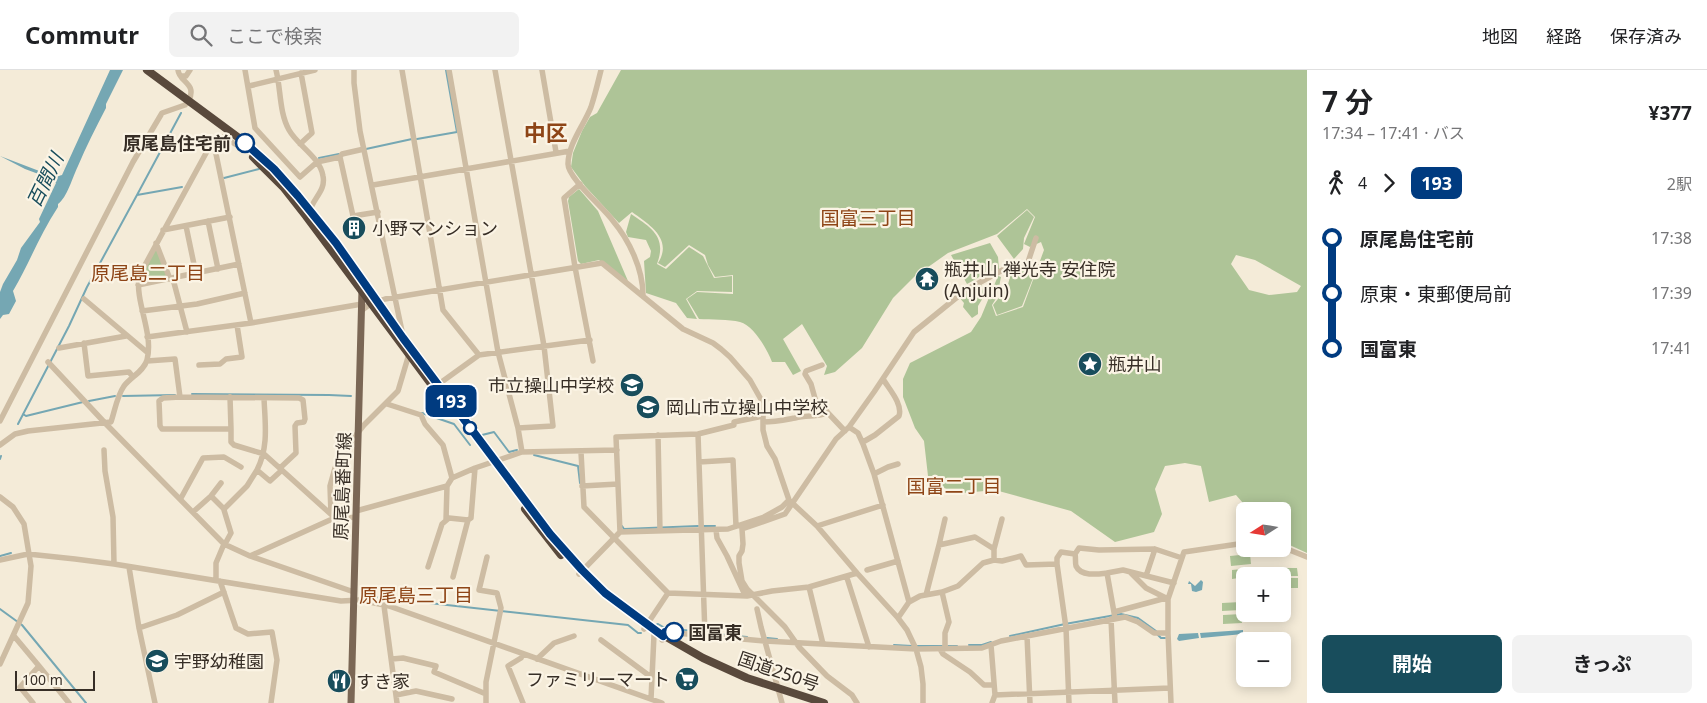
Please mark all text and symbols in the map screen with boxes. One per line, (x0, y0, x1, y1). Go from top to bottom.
search box (169, 12, 519, 57)
text: Commutr (25, 18, 139, 51)
icon: search (187, 21, 215, 49)
text: ここで検索 (227, 23, 322, 49)
text: 地図 (1482, 24, 1518, 48)
text: 経路 (1546, 24, 1582, 48)
text: 保存済み (1610, 24, 1682, 48)
text: 7 分 (1322, 82, 1373, 120)
text: ¥377 (1649, 100, 1692, 126)
district label: 中区 (524, 117, 568, 147)
text: 17:34 – 17:41 · バス (1322, 122, 1465, 144)
place label: 原尾島住宅前 (123, 131, 231, 155)
marker: 原尾島住宅前 (235, 133, 255, 153)
water label: 百間川 (21, 147, 70, 211)
icon: walk (1322, 169, 1350, 197)
icon: forward (1375, 169, 1403, 197)
text: 193 (1421, 171, 1452, 195)
text: 4 (1358, 172, 1367, 194)
text: 2駅 (1667, 173, 1692, 195)
district label: 国富三丁目 (820, 205, 916, 231)
building icon: 小野マンション (341, 215, 367, 241)
place label: 小野マンション (372, 216, 498, 240)
text: 原尾島住宅前 (1360, 226, 1474, 252)
text: 17:38 (1651, 227, 1692, 249)
place label: 瓶井山 禅光寺 安住院 (Anjuin) (944, 257, 1115, 302)
district label: 原尾島二丁目 (91, 260, 205, 286)
temple icon: 瓶井山 禅光寺 安住院 (Anjuin) (914, 266, 940, 292)
text: 原東・東郵便局前 (1360, 281, 1512, 307)
text: 17:39 (1651, 282, 1692, 304)
text: 国富東 (1360, 336, 1417, 362)
text: 17:41 (1651, 337, 1692, 359)
place icon: 瓶井山 (1077, 351, 1103, 377)
place label: 瓶井山 (1108, 352, 1162, 376)
school or university icon: 市立操山中学校 (619, 372, 645, 398)
place label: 市立操山中学校 (488, 373, 614, 397)
line badge: 193 (422, 385, 480, 417)
text: 193 (436, 389, 466, 413)
school or university icon: 岡山市立操山中学校 (635, 394, 661, 420)
place label: 岡山市立操山中学校 (666, 395, 828, 419)
unlabelled marker (463, 421, 477, 435)
street label: 原尾島番町線 (328, 432, 356, 540)
district label: 国富二丁目 (906, 473, 1002, 499)
north arrow (1236, 502, 1291, 558)
map controls (1236, 502, 1291, 687)
button: + (1236, 567, 1291, 622)
district label: 原尾島三丁目 (359, 582, 473, 608)
place label: 国富東 (688, 620, 742, 644)
marker: 国富東 (664, 622, 684, 642)
button: − (1236, 632, 1291, 687)
button: 開始 (1322, 635, 1502, 693)
button: きっぷ (1512, 635, 1692, 693)
street label: 国道250号 (735, 646, 823, 696)
school or university icon: 宇野幼稚園 (144, 648, 170, 674)
place label: 宇野幼稚園 (174, 649, 264, 673)
supermarket icon: ファミリーマート (674, 666, 700, 692)
place label: ファミリーマート (526, 667, 670, 691)
scale bar (15, 668, 95, 691)
restaurant icon: すき家 (326, 668, 352, 694)
place label: すき家 (356, 669, 410, 693)
text: 100 m (22, 670, 63, 689)

